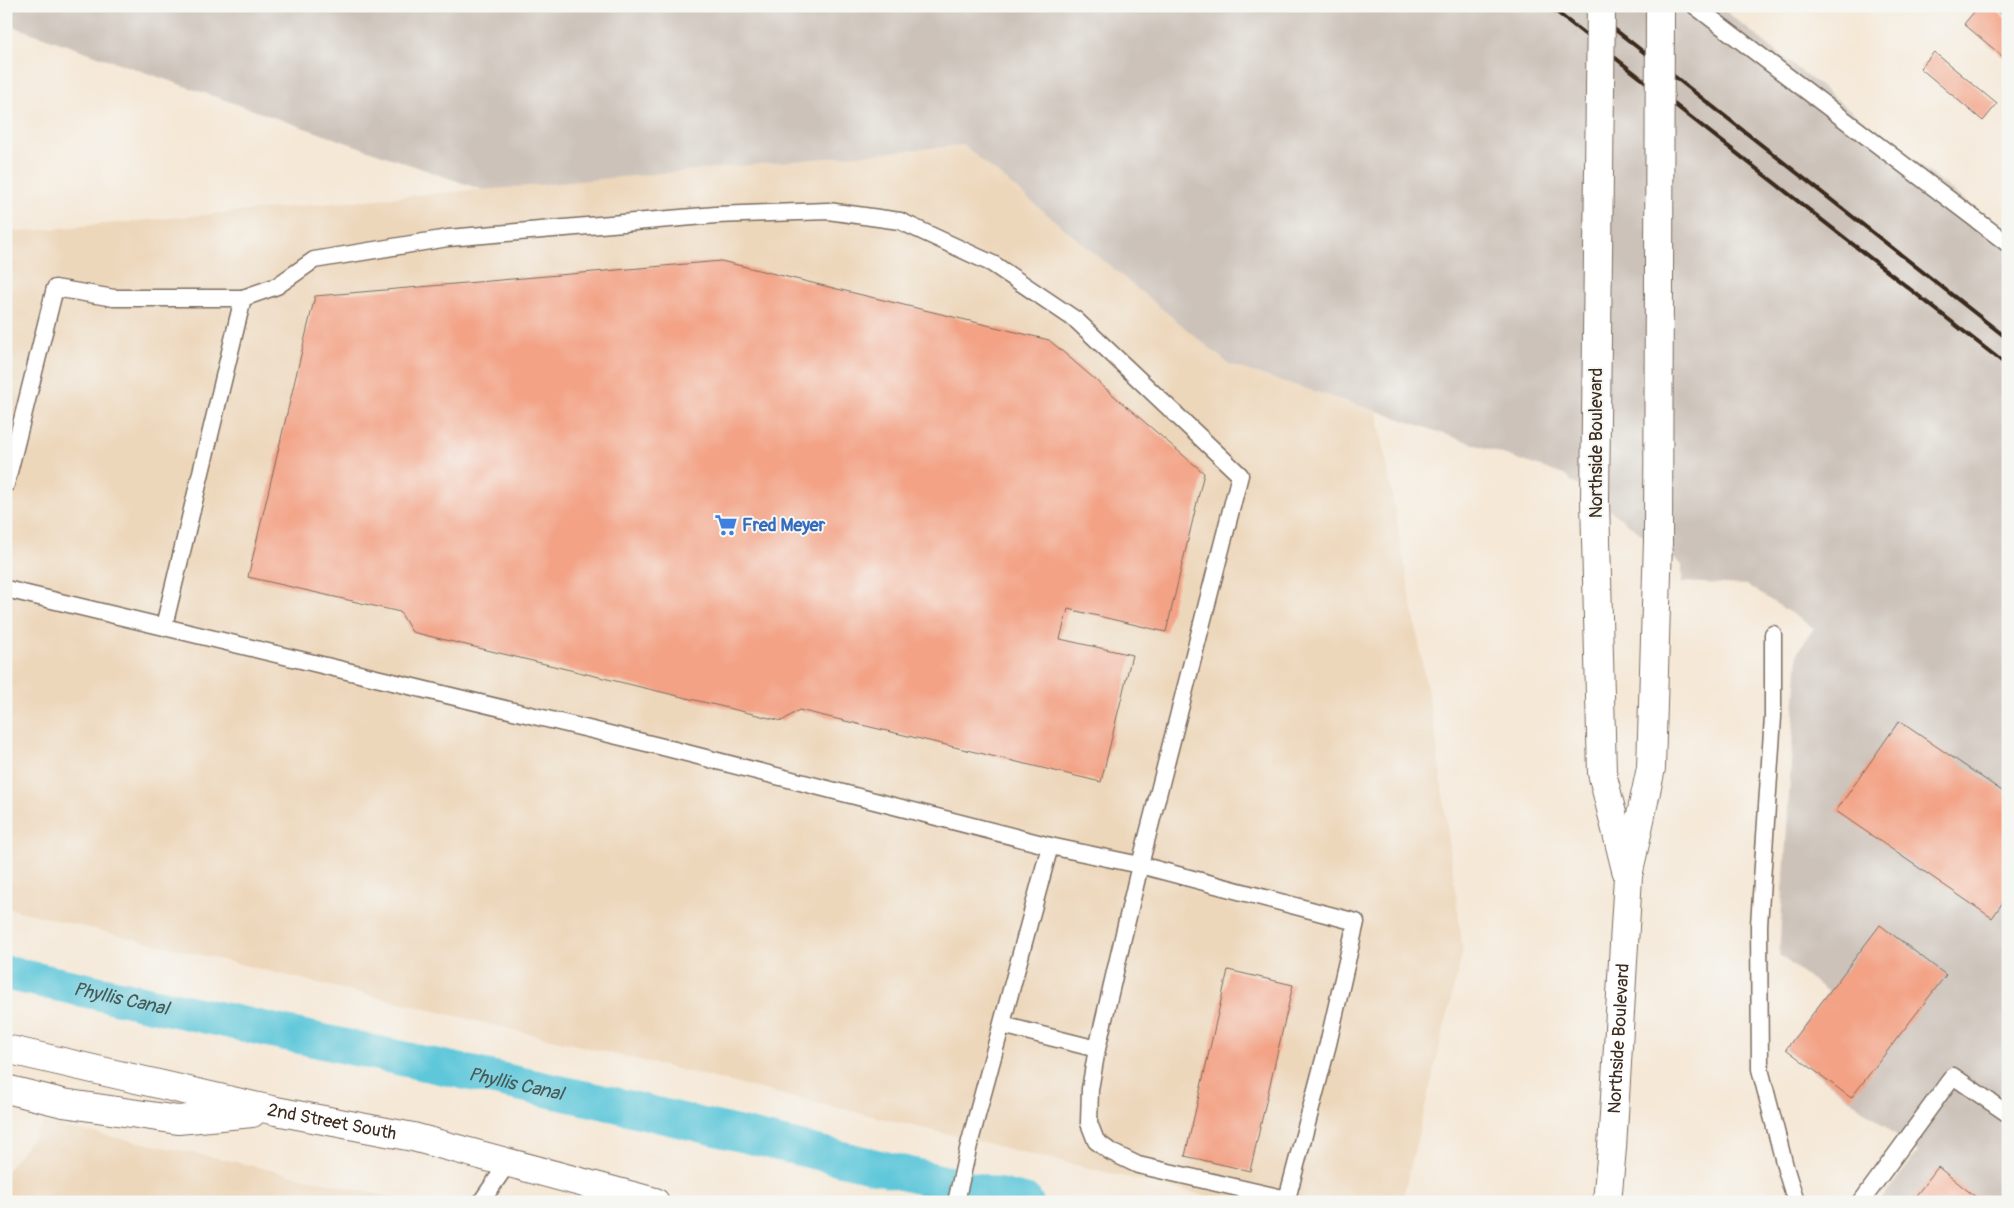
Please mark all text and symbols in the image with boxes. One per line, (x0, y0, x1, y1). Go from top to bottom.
street label: Northside Boulevard (1585, 368, 1608, 518)
supermarket icon: Fred Meyer (713, 512, 739, 538)
place label: Fred Meyer (742, 514, 826, 537)
street label: Northside Boulevard (1603, 963, 1635, 1114)
water label: Phyllis Canal (71, 977, 173, 1021)
water label: Phyllis Canal (466, 1062, 568, 1107)
street label: 2nd Street South (265, 1098, 398, 1146)

